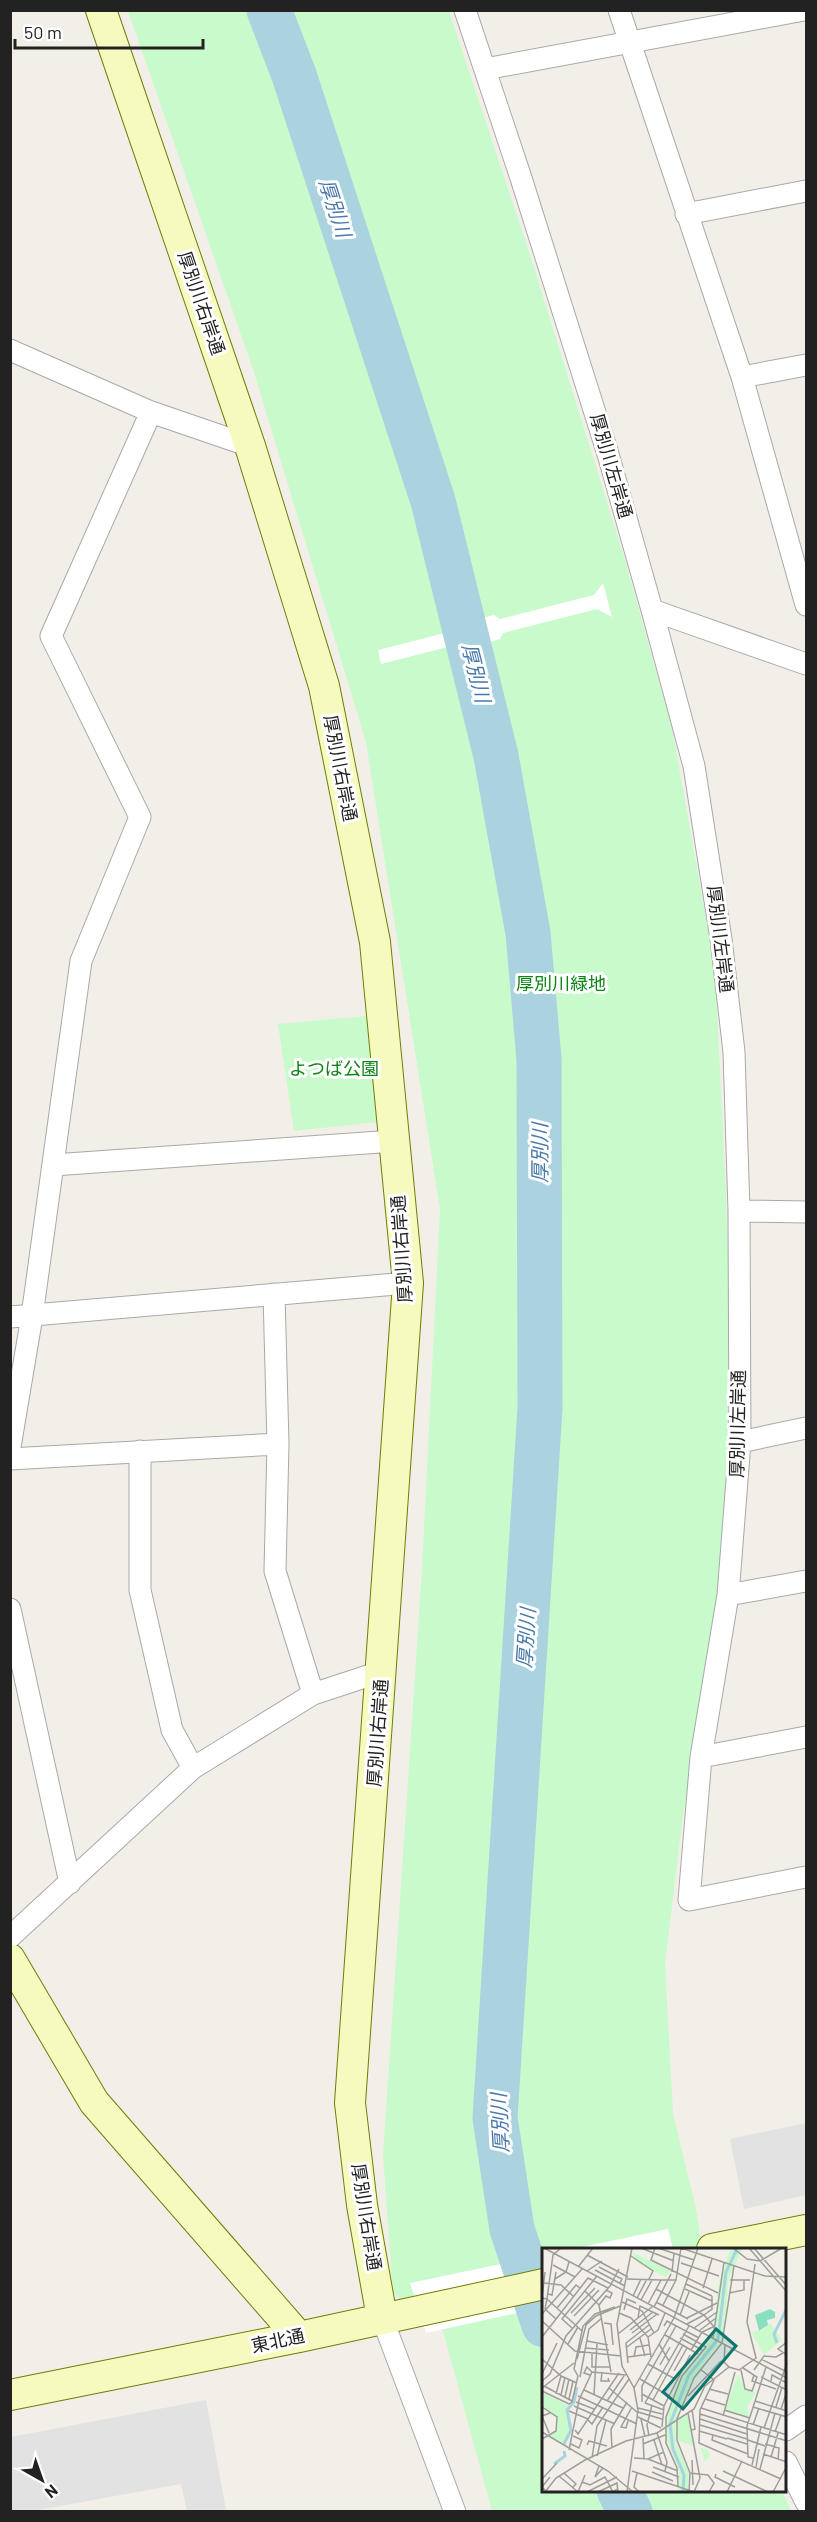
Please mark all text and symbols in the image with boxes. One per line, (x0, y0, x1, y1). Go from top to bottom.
scale bar (15, 12, 202, 50)
text: 50 m (24, 21, 62, 43)
water label: 厚別川 (315, 175, 357, 242)
street label: 厚別川右岸通 (174, 248, 230, 357)
street label: 厚別川左岸通 (587, 411, 637, 521)
water label: 厚別川 (458, 641, 496, 707)
street label: 厚別川右岸通 (320, 713, 362, 823)
street label: 厚別川左岸通 (703, 884, 738, 994)
park label: 厚別川緑地 (516, 972, 606, 994)
park label: よつば公園 (289, 1057, 379, 1079)
water label: 厚別川 (527, 1121, 551, 1183)
street label: 厚別川右岸通 (386, 1194, 416, 1304)
street label: 厚別川左岸通 (725, 1370, 749, 1478)
water label: 厚別川 (511, 1605, 539, 1669)
street label: 厚別川右岸通 (362, 1678, 392, 1788)
water label: 厚別川 (485, 2090, 513, 2154)
street label: 厚別川右岸通 (348, 2162, 386, 2272)
inset map (542, 2248, 787, 2492)
street label: 東北通 (249, 2324, 306, 2356)
north arrow (12, 2450, 72, 2510)
text: N (42, 2481, 62, 2503)

